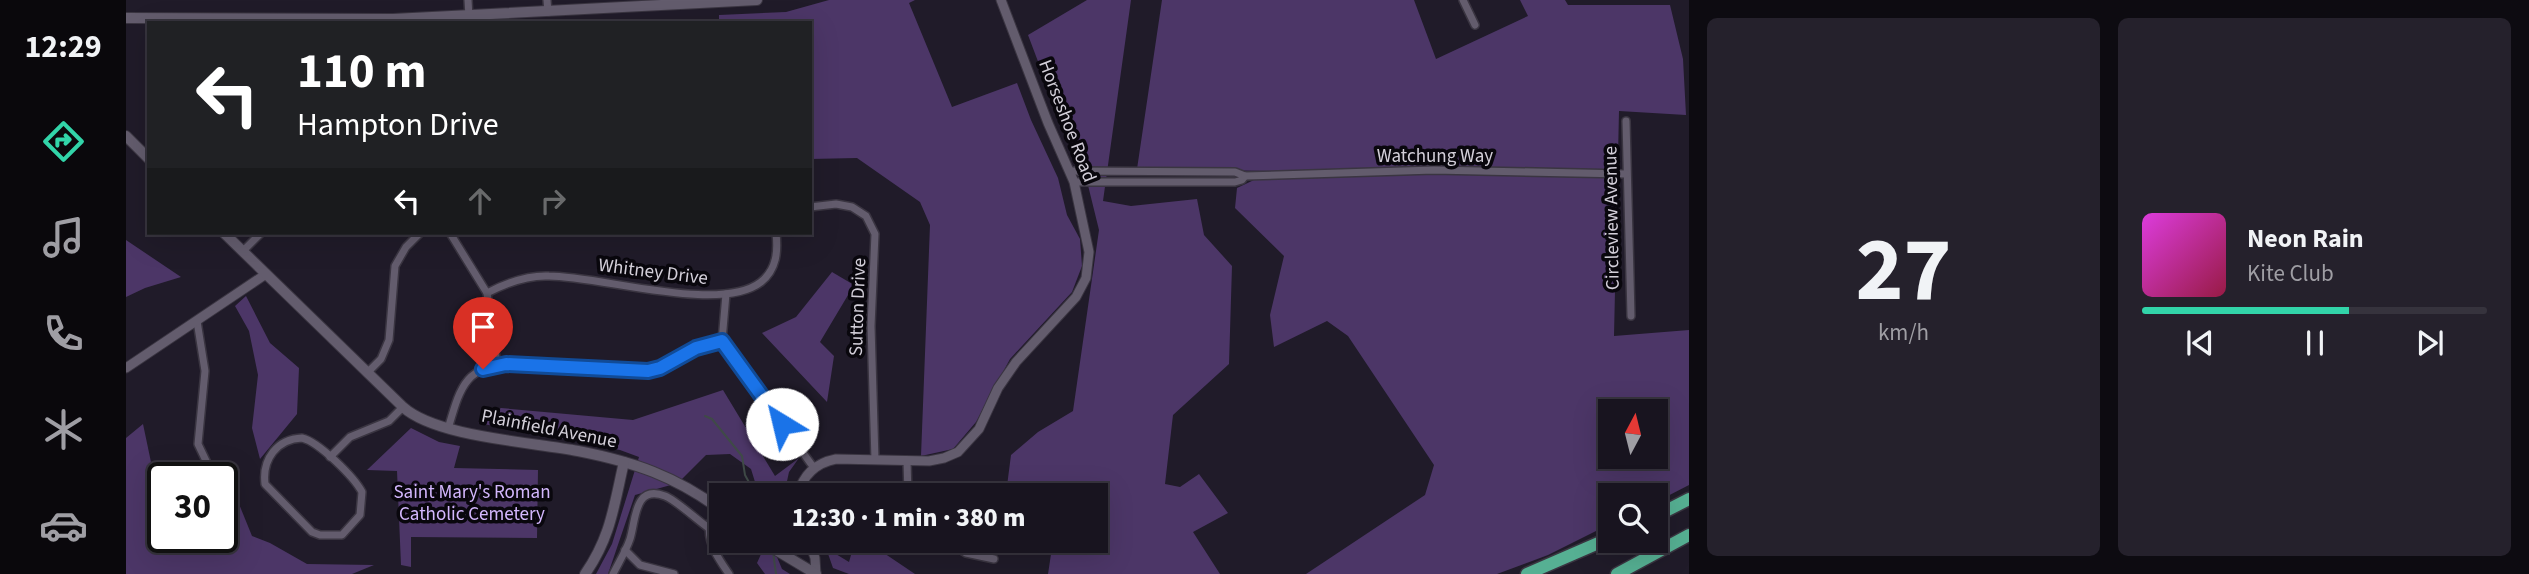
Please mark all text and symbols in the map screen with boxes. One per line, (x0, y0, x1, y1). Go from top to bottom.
text: 12:29 (24, 24, 102, 70)
text: 110 m (297, 37, 426, 107)
icon: left (182, 49, 273, 140)
street label: Horseshoe Road (1031, 56, 1103, 186)
text: Hampton Drive (297, 102, 499, 148)
icon: directions (39, 117, 88, 166)
street label: Watchung Way (1377, 143, 1493, 170)
street label: Circleview Avenue (1597, 146, 1627, 290)
icon: left (388, 182, 426, 220)
icon: ahead (461, 182, 499, 220)
icon: right (534, 182, 572, 220)
text: 27 (1855, 206, 1952, 335)
icon: music (39, 213, 88, 262)
text: Neon Rain (2247, 220, 2364, 257)
street label: Whitney Drive (597, 252, 709, 292)
street label: Sutton Drive (843, 257, 873, 357)
text: Kite Club (2247, 257, 2334, 290)
pin (453, 297, 513, 369)
icon: arrive (464, 308, 502, 346)
icon: phone (39, 309, 88, 358)
text: km/h (1878, 316, 1929, 349)
icon: previous (2181, 324, 2219, 362)
icon: pause (2296, 324, 2334, 362)
icon: next (2411, 324, 2449, 362)
position arrow (745, 387, 819, 461)
north arrow (1598, 399, 1668, 469)
map controls (1598, 399, 1668, 553)
street label: Plainfield Avenue (479, 403, 619, 455)
icon: climate (39, 405, 88, 454)
speed limit sign: 30 (147, 462, 238, 553)
park label: Saint Mary's Roman Catholic Cemetery (393, 479, 551, 528)
button: search (1598, 483, 1668, 553)
text: 12:30 · 1 min · 380 m (792, 499, 1025, 536)
icon: car (39, 501, 88, 550)

